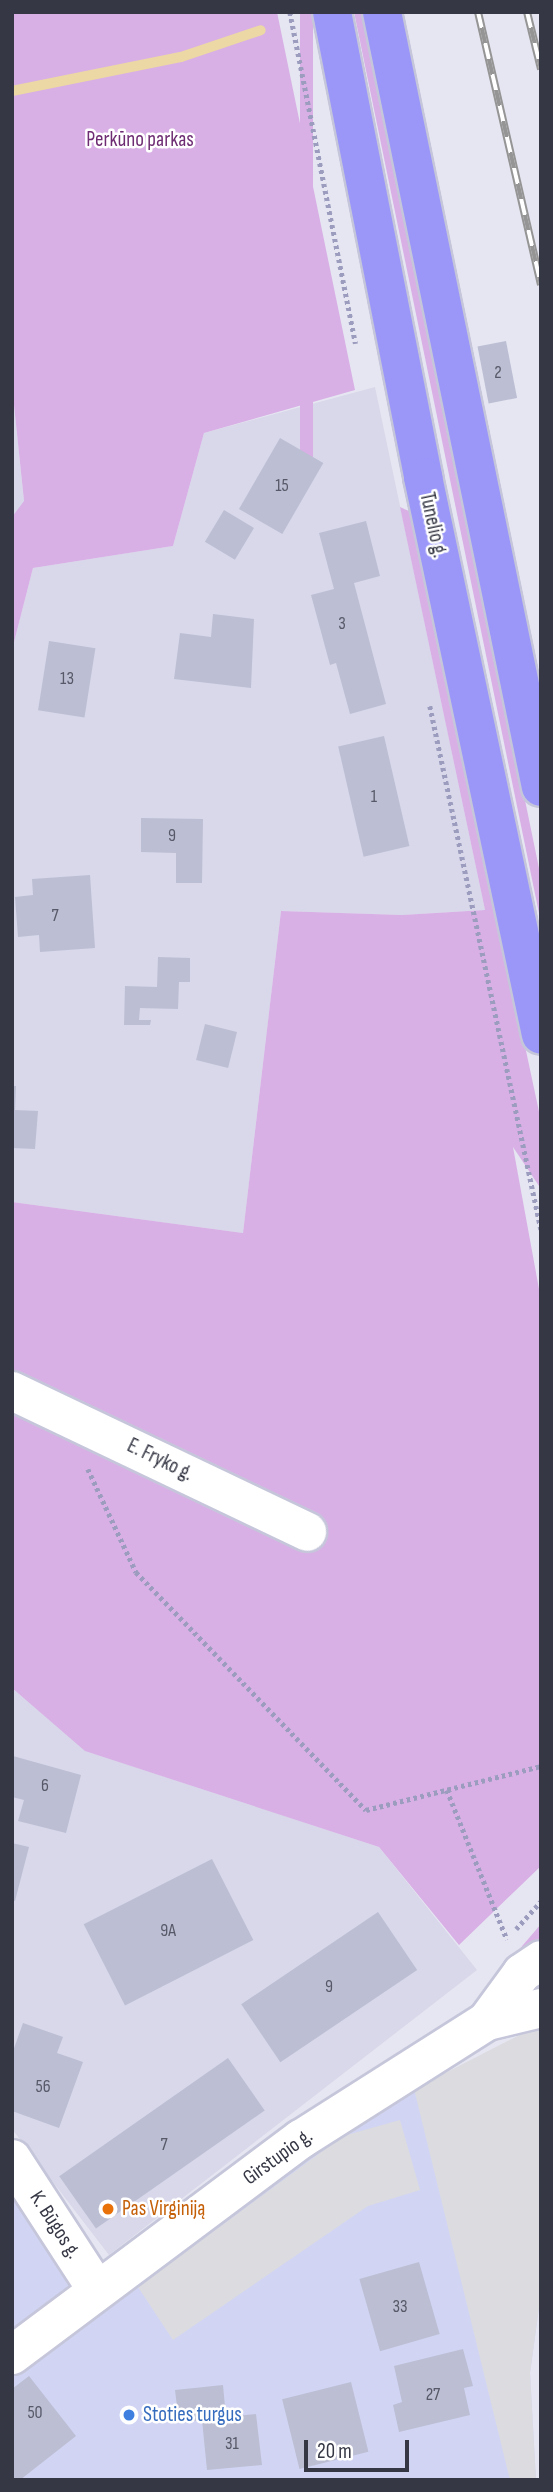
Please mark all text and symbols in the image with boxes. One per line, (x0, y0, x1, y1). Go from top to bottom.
park label: Perkūno parkas (86, 127, 194, 153)
house number: 2 (494, 362, 502, 384)
house number: 15 (275, 475, 289, 497)
street label: Tunelio g. (414, 490, 452, 560)
house number: 3 (338, 613, 346, 635)
house number: 13 (60, 668, 74, 690)
house number: 1 (371, 786, 377, 808)
house number: 9 (168, 825, 176, 847)
house number: 7 (51, 905, 59, 927)
street label: E. Fryko g. (123, 1433, 197, 1487)
house number: 6 (41, 1775, 49, 1797)
house number: 9A (160, 1920, 176, 1942)
house number: 9 (325, 1976, 333, 1998)
house number: 56 (35, 2076, 51, 2098)
street label: Girstupio g. (238, 2123, 318, 2191)
house number: 7 (160, 2134, 168, 2156)
street label: K. Būgos g. (24, 2186, 86, 2264)
place label: Pas Virginiją (122, 2196, 205, 2222)
marker: Pas Virginiją (100, 2201, 116, 2217)
house number: 33 (392, 2296, 408, 2318)
house number: 27 (426, 2384, 440, 2406)
house number: 50 (27, 2402, 43, 2424)
place label: Stoties turgus (143, 2402, 242, 2428)
marker: Stoties turgus (121, 2407, 137, 2423)
scale bar (308, 2426, 413, 2470)
house number: 31 (225, 2433, 239, 2455)
text: 20 m (317, 2439, 352, 2464)

